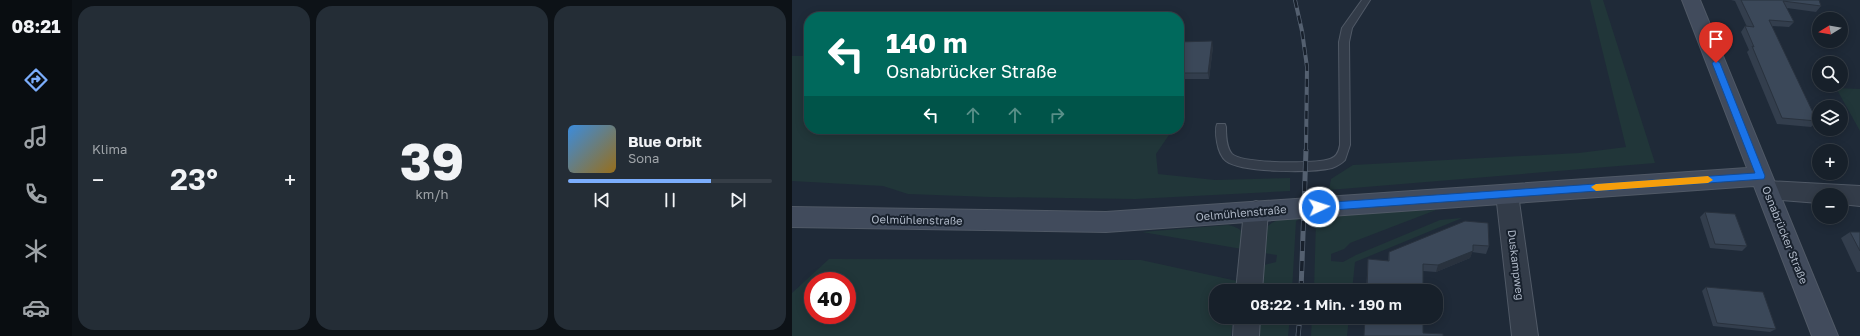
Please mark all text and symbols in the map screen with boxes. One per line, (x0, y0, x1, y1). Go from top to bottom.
north arrow (1812, 12, 1848, 48)
map controls (1812, 12, 1848, 224)
text: 08:21 (11, 15, 61, 37)
pin (1699, 22, 1733, 63)
text: 140 m (886, 26, 968, 59)
icon: left (820, 28, 872, 80)
icon: arrive (1705, 28, 1727, 50)
button: search (1812, 56, 1848, 92)
text: Osnabrücker Straße (886, 60, 1057, 82)
icon: directions (22, 66, 50, 94)
button: layers (1812, 100, 1848, 136)
icon: left (920, 104, 942, 126)
icon: ahead (962, 104, 984, 126)
icon: ahead (1004, 104, 1026, 126)
icon: right (1046, 104, 1068, 126)
icon: music (22, 123, 50, 151)
text: 39 (400, 129, 464, 191)
text: Blue Orbit (628, 132, 702, 150)
text: Klima (92, 141, 127, 157)
button: + (1812, 144, 1848, 180)
text: Sona (628, 150, 659, 166)
text: 23° (170, 161, 218, 197)
text: − (92, 166, 104, 193)
text: + (284, 166, 296, 193)
icon: phone (22, 180, 50, 208)
street label: Osnabrücker Straße (1760, 184, 1811, 286)
text: km/h (415, 186, 449, 202)
position arrow (1298, 186, 1340, 228)
button: − (1812, 188, 1848, 224)
icon: previous (591, 189, 613, 211)
icon: pause (659, 189, 681, 211)
icon: next (727, 189, 749, 211)
street label: Oelmühlenstraße (1195, 202, 1287, 223)
street label: Oelmühlenstraße (871, 212, 963, 227)
street label: Duskampweg (1506, 229, 1527, 301)
icon: climate (22, 237, 50, 265)
speed limit sign: 40 (804, 272, 856, 324)
icon: car (22, 294, 50, 322)
text: 08:22 · 1 Min. · 190 m (1250, 295, 1402, 313)

